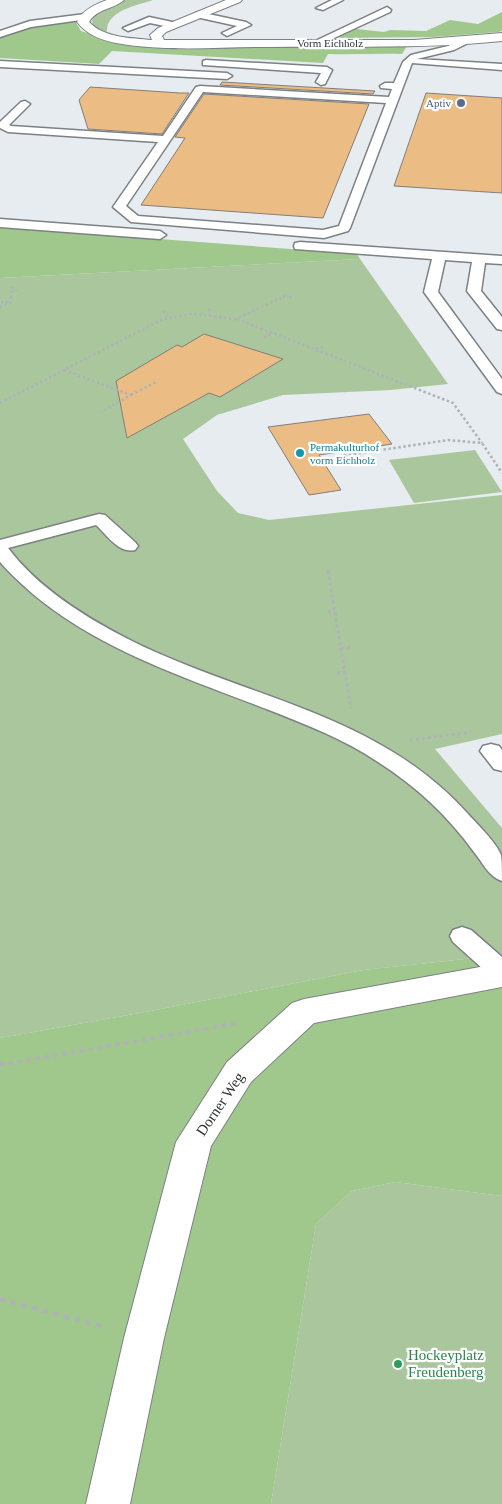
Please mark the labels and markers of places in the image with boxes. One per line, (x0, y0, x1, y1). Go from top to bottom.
place label: Aptiv (426, 97, 451, 109)
marker: Aptiv (455, 97, 467, 109)
place label: Permakulturhof vorm Eichholz (310, 441, 379, 466)
marker: Permakulturhof vorm Eichholz (294, 447, 306, 459)
place label: Hockeyplatz Freudenberg (408, 1347, 484, 1380)
marker: Hockeyplatz Freudenberg (392, 1358, 404, 1370)

